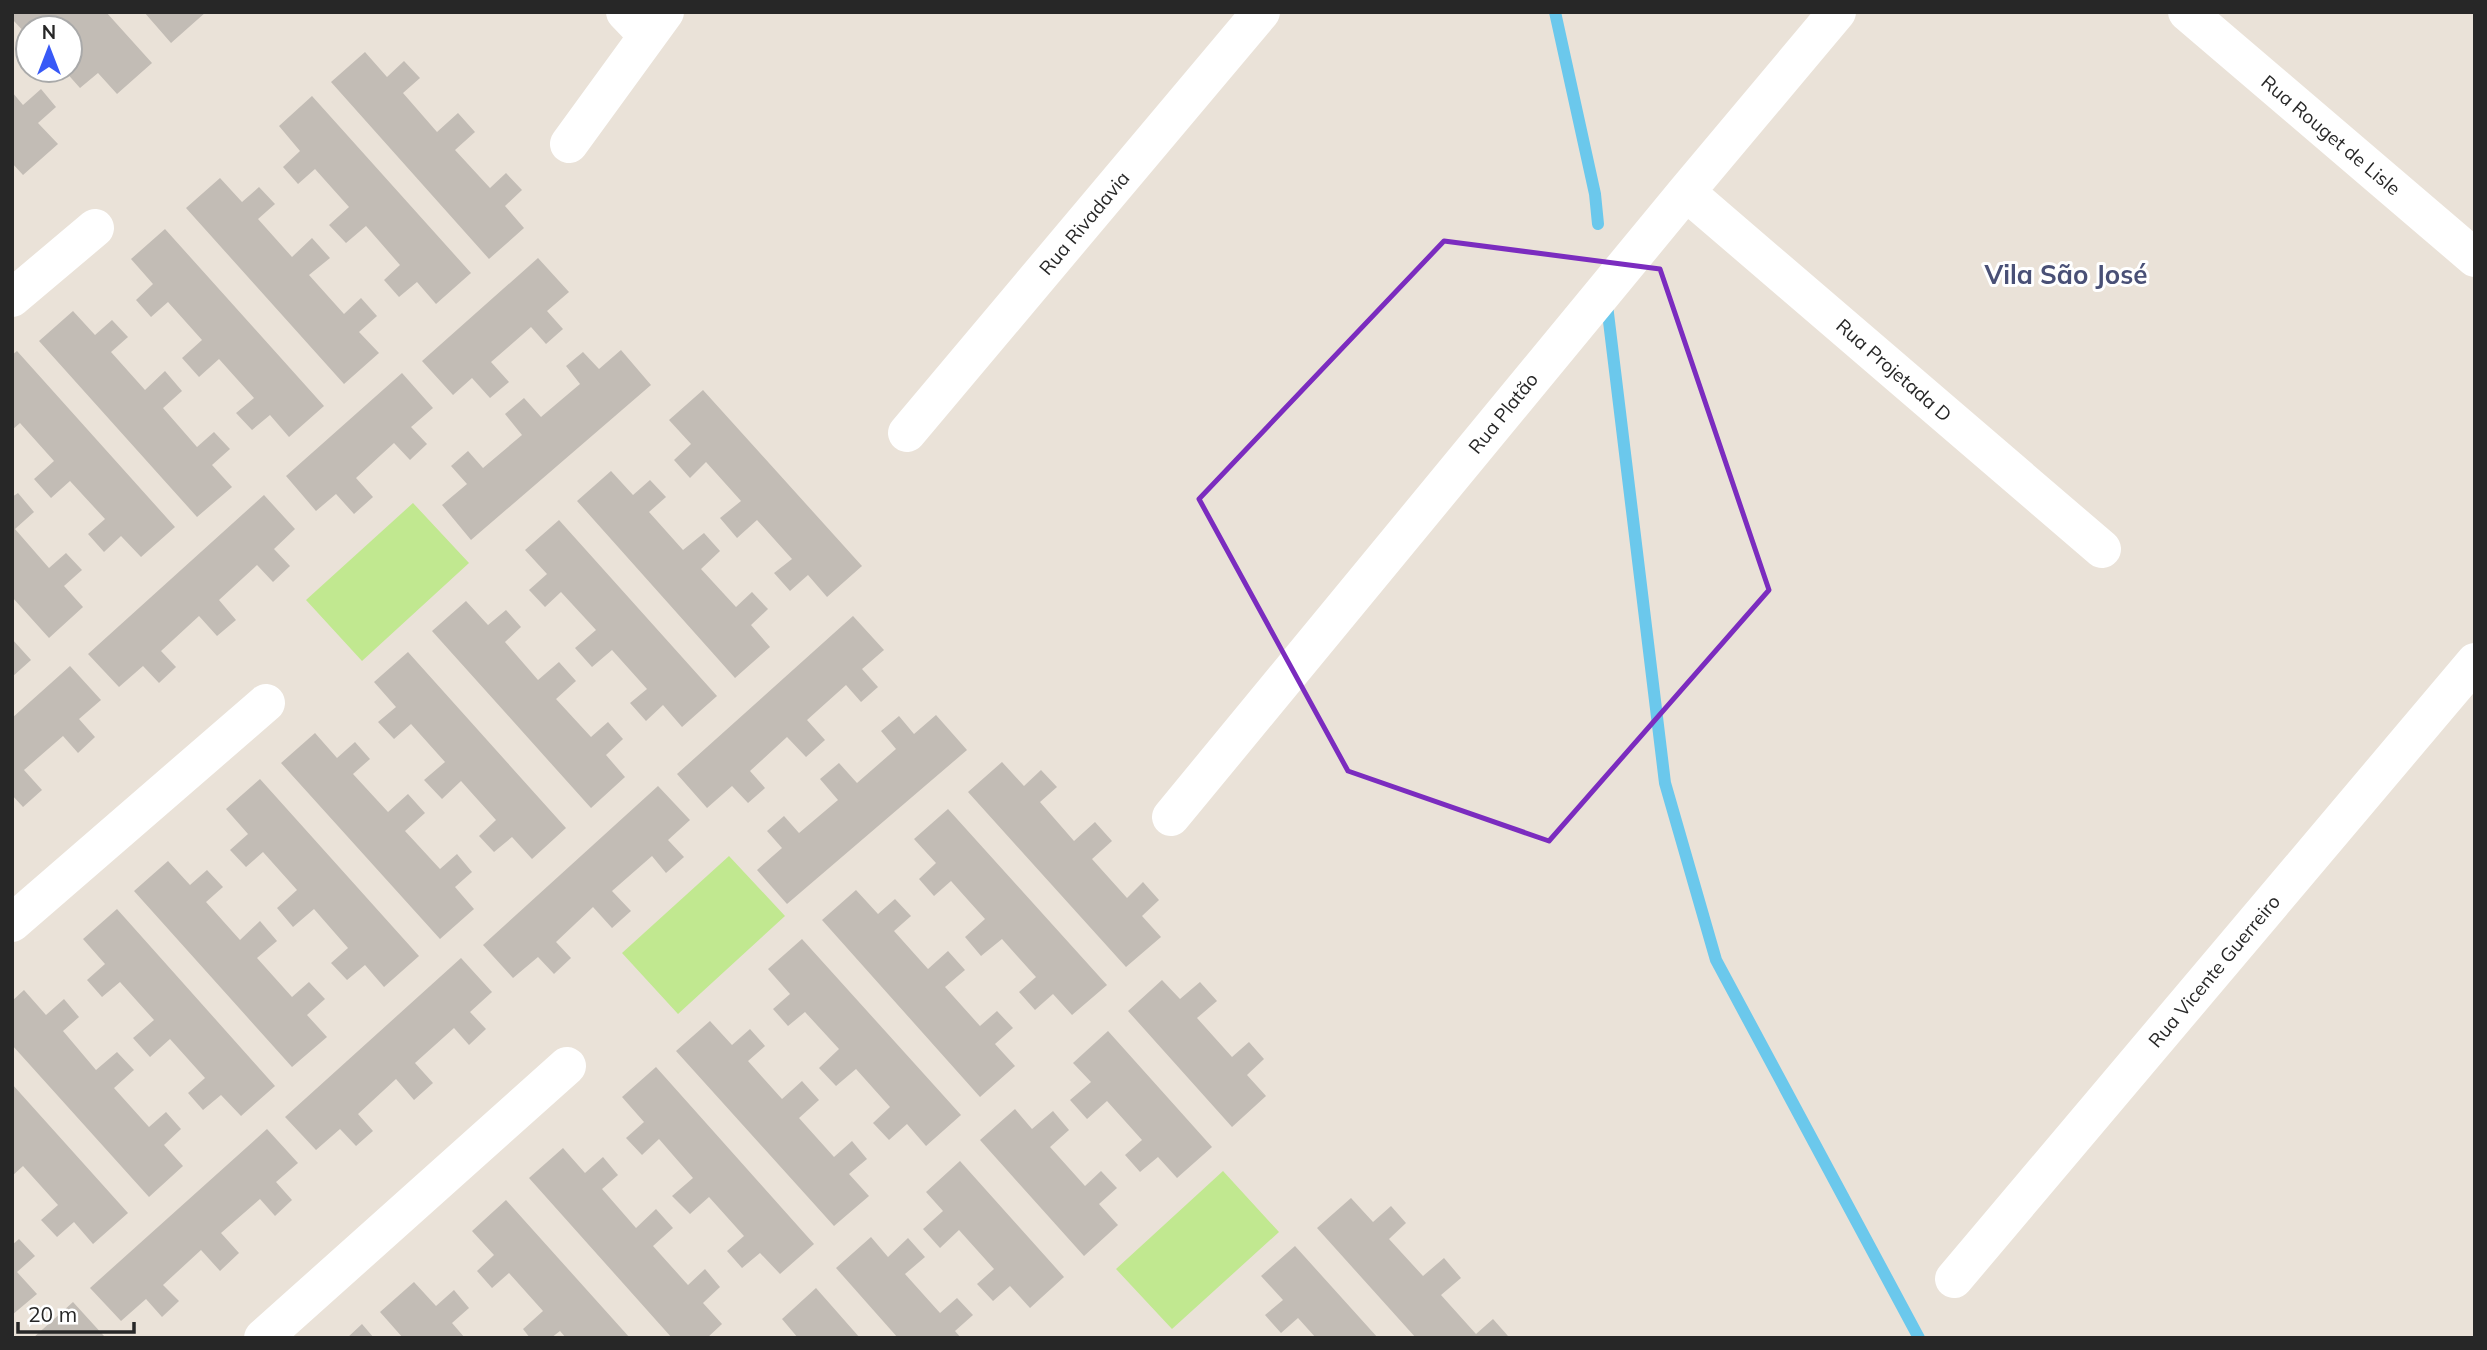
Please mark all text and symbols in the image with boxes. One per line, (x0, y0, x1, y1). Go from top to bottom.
north arrow (14, 14, 84, 84)
text: N (42, 20, 56, 44)
street label: Rua Rouget de Lisle (2256, 70, 2406, 200)
street label: Rua Rivadavia (1034, 166, 1134, 280)
district label: Vila São José (1983, 258, 2148, 291)
street label: Rua Projetada D (1831, 313, 1957, 427)
street label: Rua Platão (1463, 367, 1543, 459)
street label: Rua Vicente Guerreiro (2143, 890, 2285, 1052)
scale bar (18, 1290, 133, 1334)
text: 20 m (28, 1301, 77, 1327)

